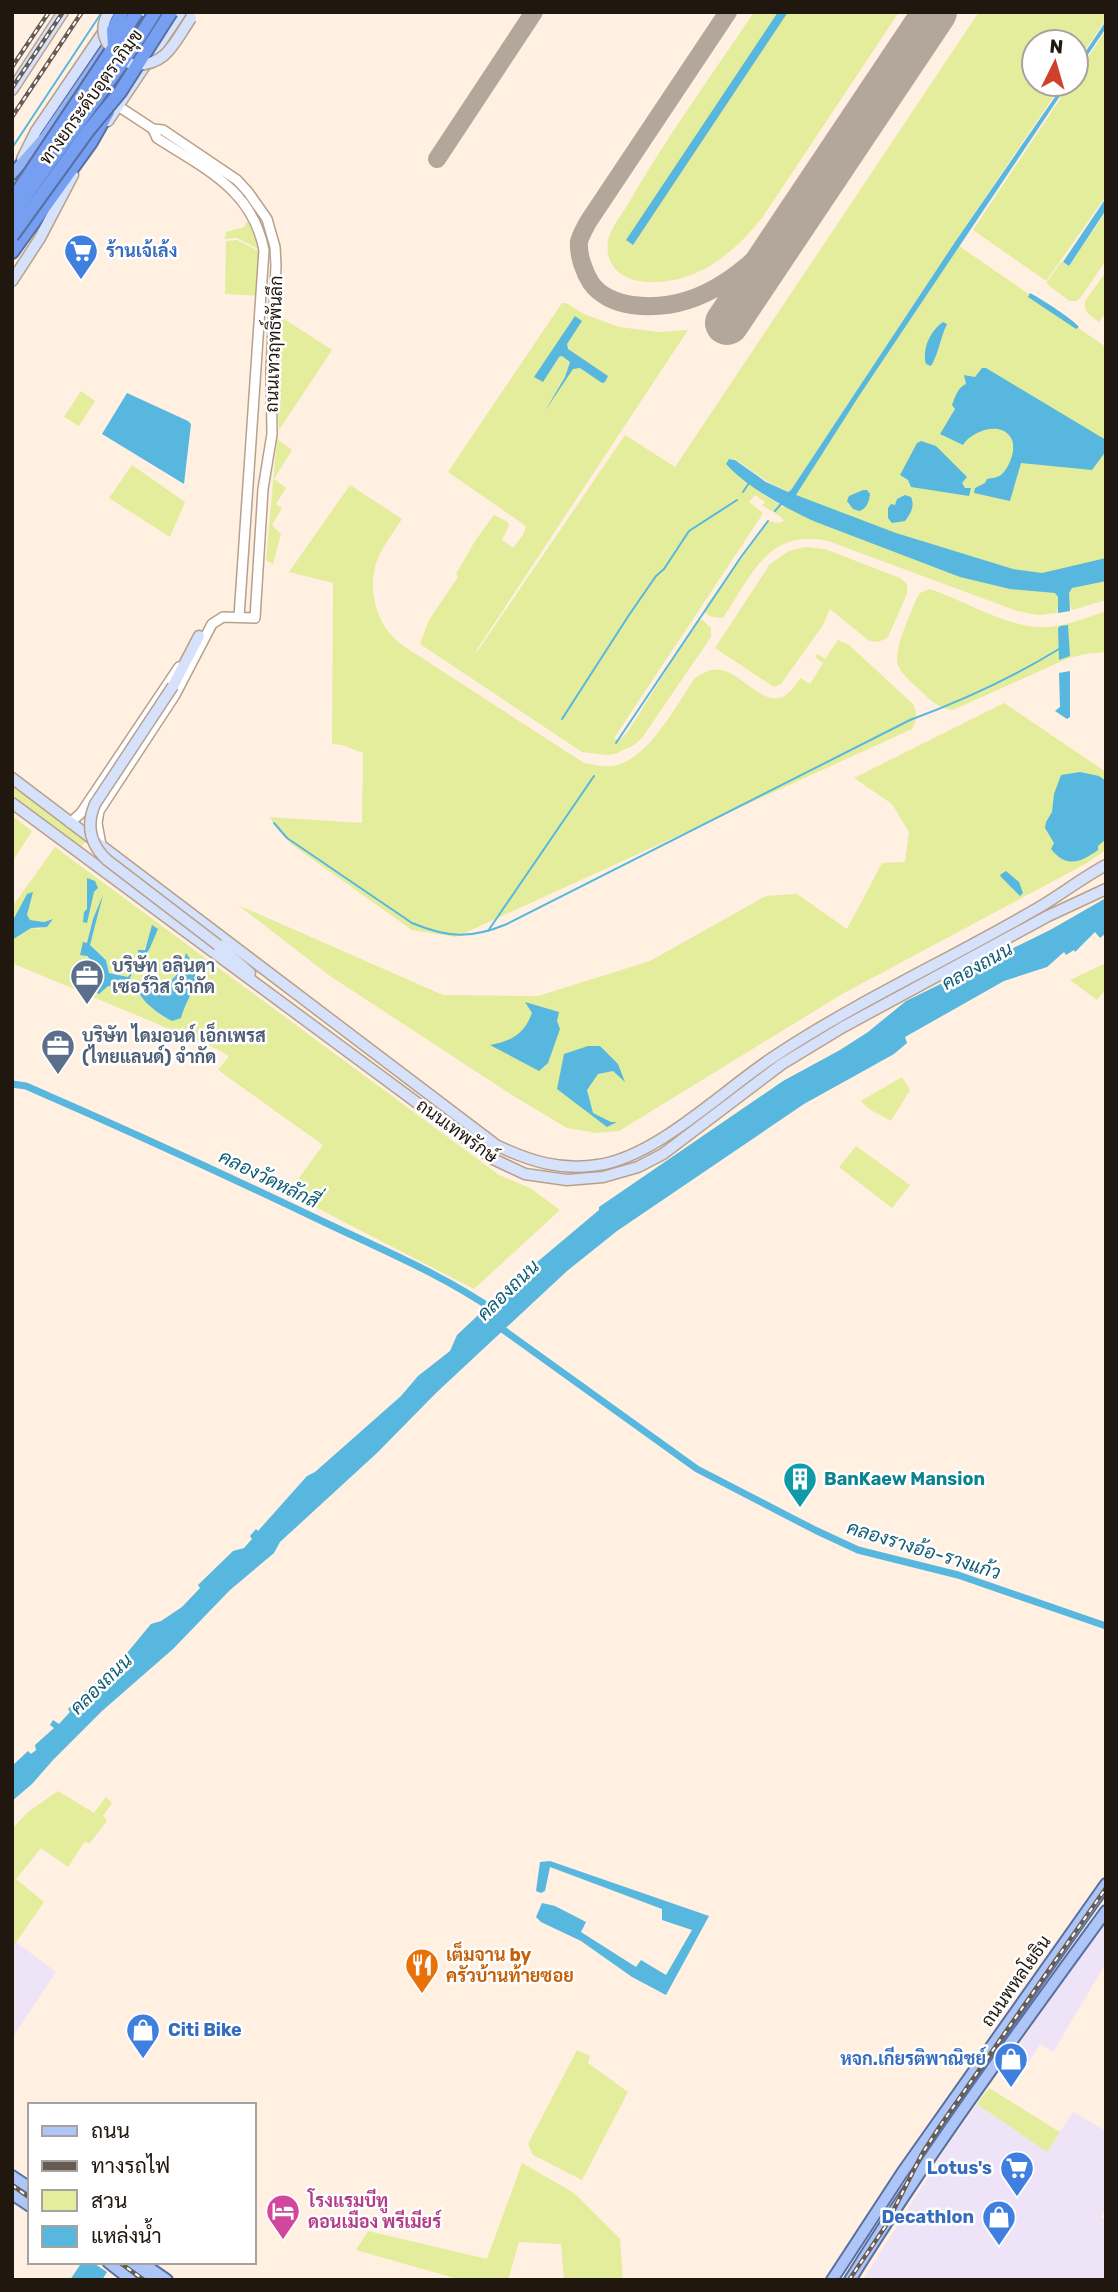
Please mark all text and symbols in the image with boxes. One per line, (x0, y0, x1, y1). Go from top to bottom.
street label: ทางยกระดับอุตราภิมุข (35, 25, 148, 169)
north arrow (1020, 28, 1090, 98)
text: N (1049, 35, 1064, 59)
supermarket icon: ร้านเจ้เล้ง (62, 232, 100, 281)
place label: ร้านเจ้เล้ง (106, 239, 177, 262)
street label: ถนนเทวฤทธิ์พันลึก (255, 275, 287, 413)
water label: คลองถนน (938, 937, 1016, 995)
place label: บริษัท อลินดา เซอร์วิส จำกัด (112, 954, 215, 998)
office icon: บริษัท อลินดา เซอร์วิส จำกัด (68, 957, 106, 1006)
place label: บริษัท ไดมอนด์ เอ็กเพรส (ไทยแลนด์) จำกัด (82, 1022, 266, 1068)
office icon: บริษัท ไดมอนด์ เอ็กเพรส (ไทยแลนด์) จำกัด (39, 1027, 77, 1076)
street label: ถนนเทพรักษ์ (412, 1093, 504, 1168)
water label: คลองวัดหลักสี่ (215, 1140, 327, 1214)
water label: คลองถนน (472, 1255, 544, 1325)
building icon: BanKaew Mansion (781, 1460, 819, 1509)
place label: BanKaew Mansion (824, 1468, 985, 1490)
water label: คลองรางอ้อ-รางแก้ว (844, 1516, 1004, 1584)
water label: คลองถนน (65, 1649, 137, 1719)
street label: ถนนพหลโยธิน (975, 1930, 1056, 2031)
place label: เต็มจาน by ครัวบ้านท้ายซอย (446, 1941, 574, 1987)
restaurant icon: เต็มจาน by ครัวบ้านท้ายซอย (403, 1946, 441, 1995)
shop icon: Citi Bike (124, 2011, 162, 2060)
place label: Citi Bike (168, 2019, 242, 2041)
shop icon: หจก.เกียรติพาณิชย์ (992, 2040, 1030, 2089)
place label: หจก.เกียรติพาณิชย์ (840, 2046, 987, 2070)
legend (28, 2103, 256, 2264)
text: ถนน (91, 2118, 130, 2143)
supermarket icon: Lotus's (998, 2149, 1036, 2198)
text: ทางรถไฟ (91, 2153, 170, 2178)
place label: Lotus's (927, 2157, 992, 2179)
text: สวน (91, 2188, 127, 2213)
place label: โรงแรมบีทู ดอนเมือง พรีเมียร์ (307, 2188, 443, 2233)
hotel icon: โรงแรมบีทู ดอนเมือง พรีเมียร์ (264, 2192, 302, 2241)
shop icon: Decathlon (980, 2198, 1018, 2247)
place label: Decathlon (881, 2206, 974, 2228)
text: แหล่งน้ำ (91, 2218, 162, 2248)

